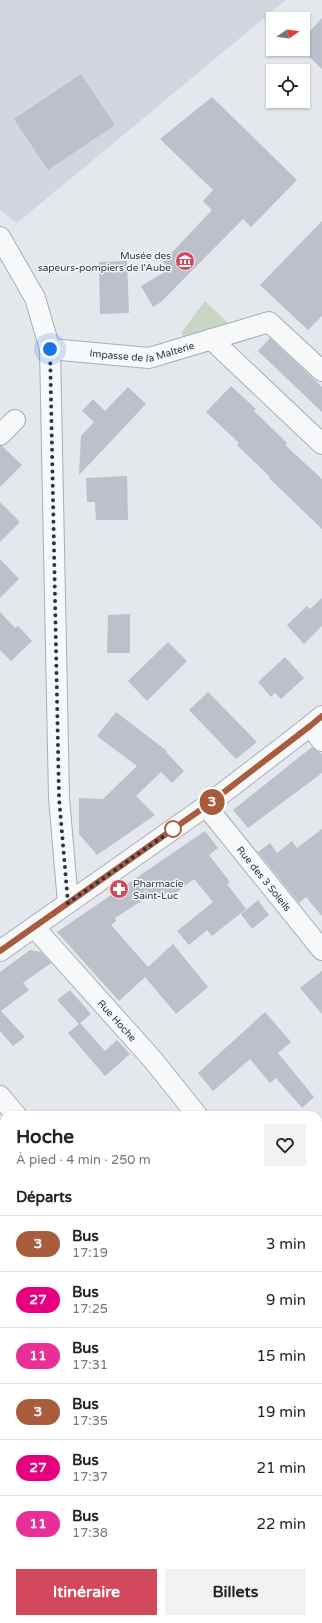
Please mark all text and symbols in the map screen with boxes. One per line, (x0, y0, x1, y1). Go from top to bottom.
north arrow (266, 12, 310, 56)
map controls (266, 12, 310, 108)
button: locate (266, 64, 310, 108)
place label: Musée des sapeurs-pompiers de l'Aube (38, 250, 171, 274)
museum icon: Musée des sapeurs-pompiers de l'Aube (174, 250, 196, 272)
your location (40, 339, 60, 359)
street label: Impasse de la Malterie (89, 340, 196, 365)
line badge: 3 (199, 789, 225, 815)
text: 3 (208, 793, 216, 810)
unlabelled marker (164, 820, 182, 838)
street label: Rue des 3 Soleils (234, 844, 293, 914)
pharmacy icon: Pharmacie Saint-Luc (108, 878, 130, 900)
place label: Pharmacie Saint-Luc (133, 878, 184, 902)
street label: Rue Hoche (95, 997, 139, 1044)
button: heart (264, 1124, 306, 1166)
text: Hoche (16, 1126, 74, 1148)
text: À pied · 4 min · 250 m (16, 1152, 151, 1168)
text: Départs (16, 1188, 72, 1206)
text: Bus (72, 1227, 99, 1245)
text: 3 (34, 1235, 42, 1252)
text: 3 min (266, 1235, 306, 1253)
text: 17:19 (72, 1245, 108, 1261)
text: Bus (72, 1283, 99, 1301)
text: 27 (29, 1291, 47, 1308)
text: 9 min (266, 1291, 306, 1309)
text: 17:25 (72, 1301, 108, 1317)
text: Bus (72, 1339, 99, 1357)
text: 11 (29, 1347, 47, 1364)
text: 15 min (257, 1347, 306, 1365)
text: 17:31 (72, 1357, 108, 1373)
text: Bus (72, 1395, 99, 1413)
text: 3 (34, 1403, 42, 1420)
text: 19 min (257, 1403, 306, 1421)
text: 17:35 (72, 1413, 108, 1429)
text: Bus (72, 1451, 99, 1469)
text: 27 (29, 1459, 47, 1476)
text: 21 min (257, 1459, 306, 1477)
text: 17:37 (72, 1469, 108, 1485)
text: Bus (72, 1507, 99, 1525)
text: 11 (29, 1515, 47, 1532)
text: 22 min (257, 1515, 306, 1533)
text: 17:38 (72, 1525, 108, 1541)
button: Itinéraire (16, 1569, 157, 1615)
button: Billets (165, 1569, 306, 1615)

